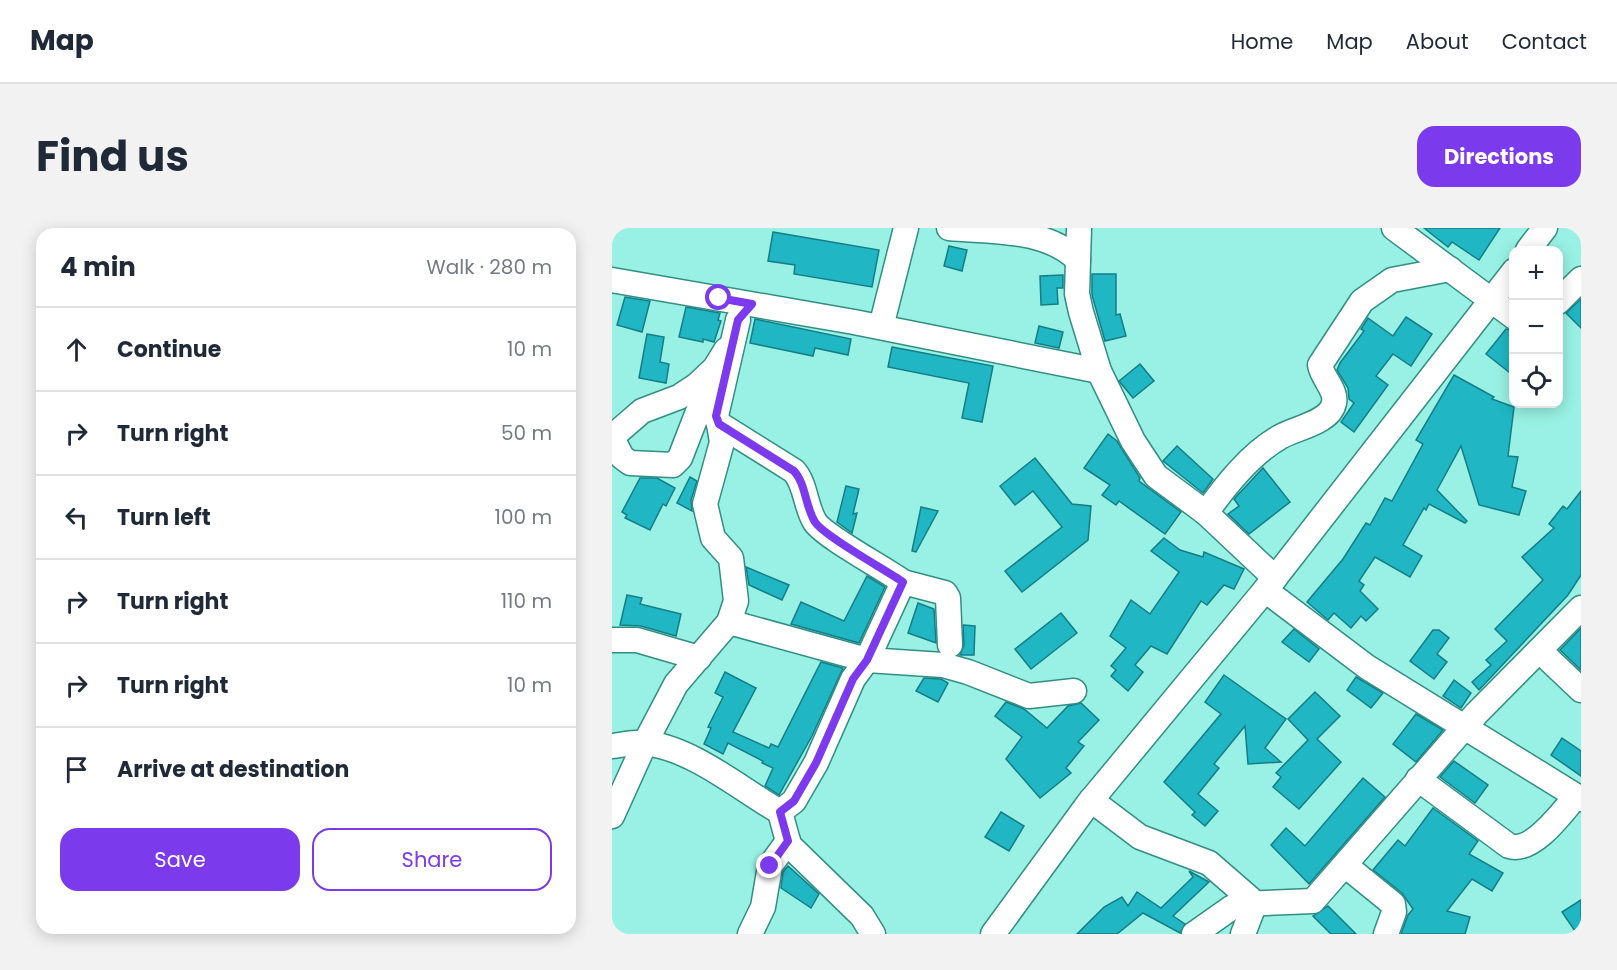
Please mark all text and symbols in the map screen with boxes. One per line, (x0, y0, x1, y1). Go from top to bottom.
text: Map (30, 21, 94, 60)
text: Home (1231, 27, 1293, 56)
text: Map (1326, 27, 1373, 56)
text: About (1406, 27, 1469, 56)
text: Contact (1502, 27, 1587, 56)
button: Directions (1417, 126, 1581, 187)
text: Find us (36, 127, 189, 186)
map controls (1509, 246, 1563, 408)
button: + (1509, 246, 1563, 300)
text: 4 min (60, 249, 136, 285)
text: Walk · 280 m (426, 253, 552, 281)
route start (705, 284, 731, 310)
button: − (1509, 300, 1563, 354)
icon: ahead (60, 333, 93, 366)
text: Continue (117, 334, 221, 365)
text: 10 m (507, 335, 552, 363)
button: locate (1509, 354, 1563, 408)
icon: right (60, 417, 93, 450)
text: Turn right (117, 418, 228, 449)
text: 50 m (501, 419, 552, 447)
icon: left (60, 501, 93, 534)
text: Turn left (117, 502, 211, 533)
text: 100 m (495, 503, 552, 531)
icon: right (60, 585, 93, 618)
text: Turn right (117, 586, 228, 617)
text: 110 m (501, 587, 552, 615)
icon: right (60, 669, 93, 702)
text: Turn right (117, 670, 228, 701)
text: 10 m (507, 671, 552, 699)
icon: arrive (60, 753, 93, 786)
text: Arrive at destination (117, 754, 349, 785)
button: Save (60, 828, 300, 891)
button: Share (312, 828, 552, 891)
route end (756, 852, 782, 878)

